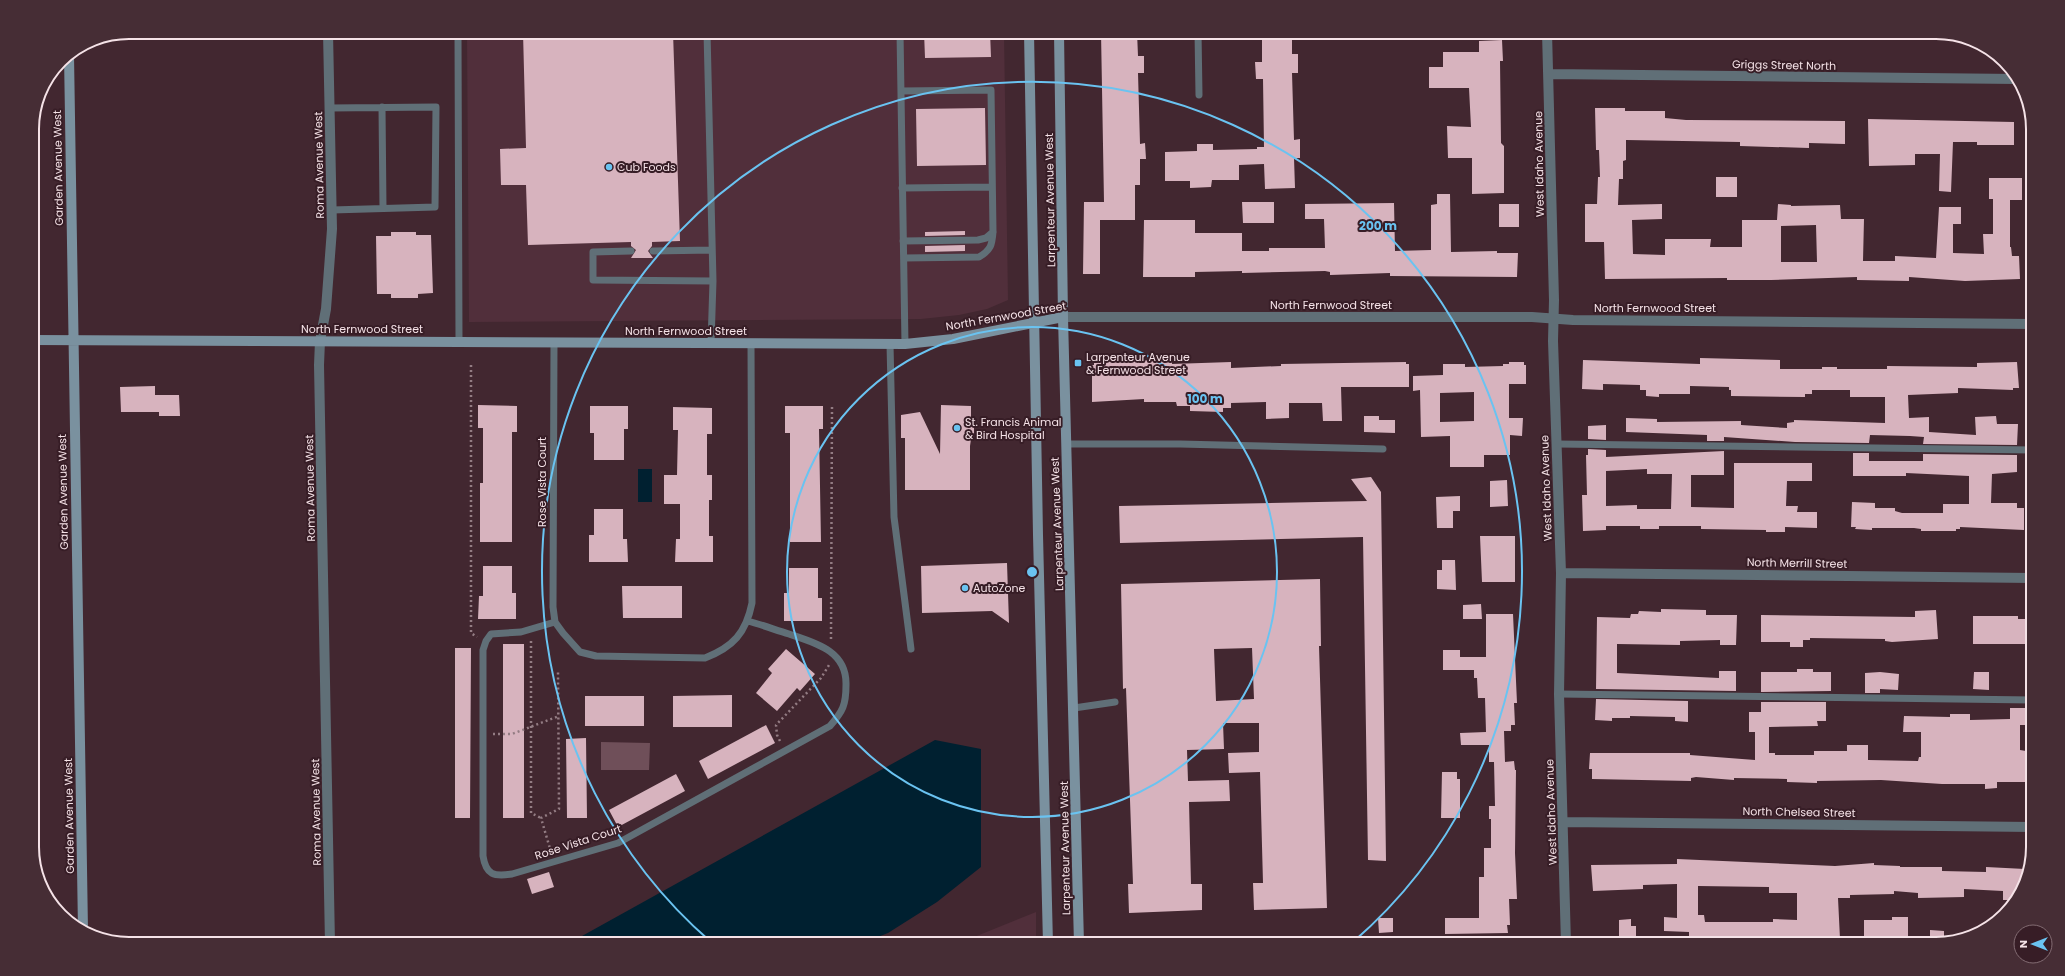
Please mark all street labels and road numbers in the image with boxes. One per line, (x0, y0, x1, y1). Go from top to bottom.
street label: Griggs Street North (1732, 56, 1836, 74)
street label: Garden Avenue West (49, 110, 67, 226)
street label: Roma Avenue West (310, 111, 328, 219)
street label: West Idaho Avenue (1530, 111, 1548, 217)
street label: Larpenteur Avenue West (1041, 133, 1059, 267)
street label: North Fernwood Street (1270, 297, 1392, 313)
street label: North Fernwood Street (945, 298, 1067, 334)
street label: North Fernwood Street (1594, 300, 1716, 316)
street label: North Fernwood Street (301, 321, 423, 337)
street label: North Fernwood Street (625, 323, 747, 339)
street label: Garden Avenue West (54, 434, 72, 550)
street label: Roma Avenue West (301, 434, 319, 542)
street label: West Idaho Avenue (1536, 435, 1556, 541)
street label: Rose Vista Court (534, 437, 550, 527)
street label: Larpenteur Avenue West (1047, 457, 1067, 591)
street label: North Merrill Street (1747, 554, 1847, 572)
street label: Garden Avenue West (60, 758, 78, 874)
street label: Roma Avenue West (307, 758, 325, 866)
street label: West Idaho Avenue (1541, 759, 1561, 865)
street label: Larpenteur Avenue West (1056, 781, 1074, 915)
street label: North Chelsea Street (1742, 803, 1856, 821)
street label: Rose Vista Court (533, 820, 623, 864)

